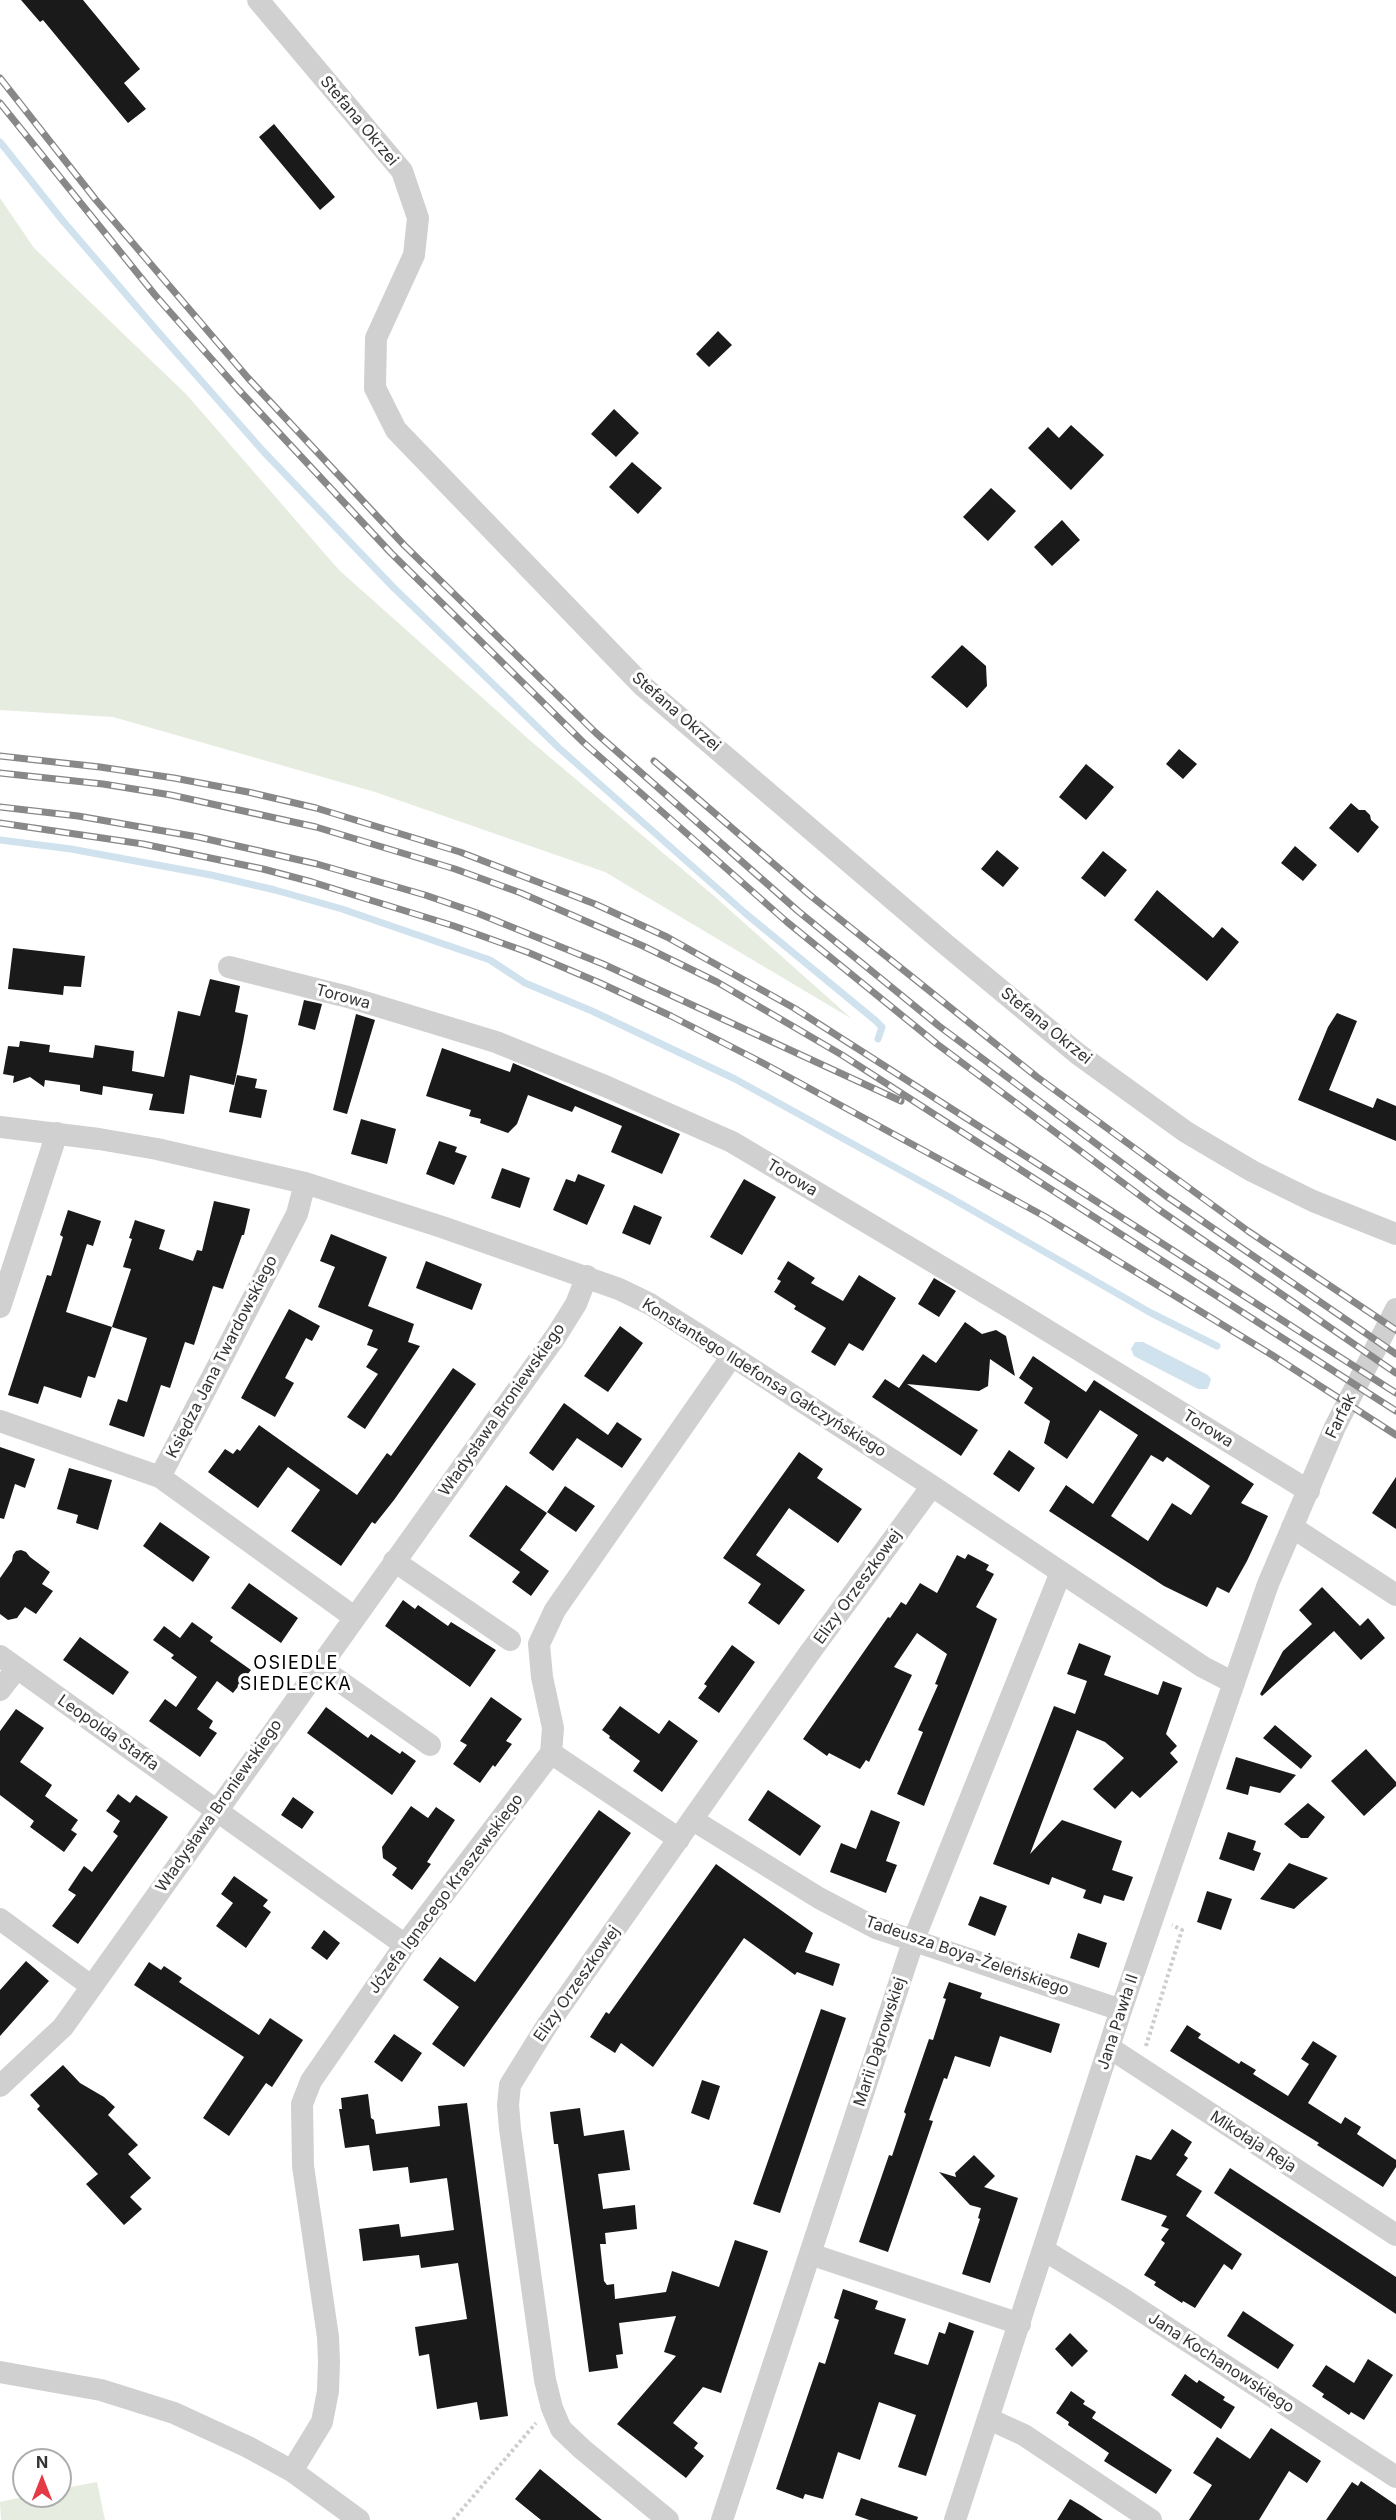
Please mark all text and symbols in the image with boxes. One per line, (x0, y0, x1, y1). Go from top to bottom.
street label: Stefana Okrzei (316, 72, 402, 170)
street label: Stefana Okrzei (628, 668, 724, 756)
street label: Torowa (314, 981, 372, 1013)
street label: Stefana Okrzei (997, 984, 1095, 1068)
street label: Torowa (763, 1155, 821, 1201)
street label: Księdza Jana Twardowskiego (162, 1253, 282, 1461)
street label: Konstantego Ildefonsa Gałczyńskiego (638, 1295, 890, 1461)
street label: Władysława Broniewskiego (435, 1320, 569, 1500)
street label: Farfak (1322, 1390, 1360, 1442)
street label: Torowa (1179, 1406, 1237, 1452)
street label: Elizy Orzeszkowej (810, 1526, 906, 1648)
district label: OSIEDLE SIEDLECKA (240, 1653, 352, 1696)
street label: Leopolda Staffa (54, 1691, 162, 1775)
street label: Władysława Broniewskiego (152, 1716, 286, 1896)
street label: Józefa Ignacego Kraszewskiego (365, 1790, 527, 1998)
street label: Tadeusza Boya-Żeleńskiego (863, 1912, 1071, 2000)
street label: Elizy Orzeszkowej (530, 1922, 624, 2046)
street label: Jana Pawła II (1094, 1972, 1142, 2072)
street label: Marii Dąbrowskiej (850, 1975, 910, 2109)
street label: Mikołaja Reja (1206, 2107, 1300, 2177)
street label: Jana Kochanowskiego (1144, 2309, 1298, 2417)
north arrow (12, 2448, 72, 2508)
text: N (36, 2452, 48, 2472)

